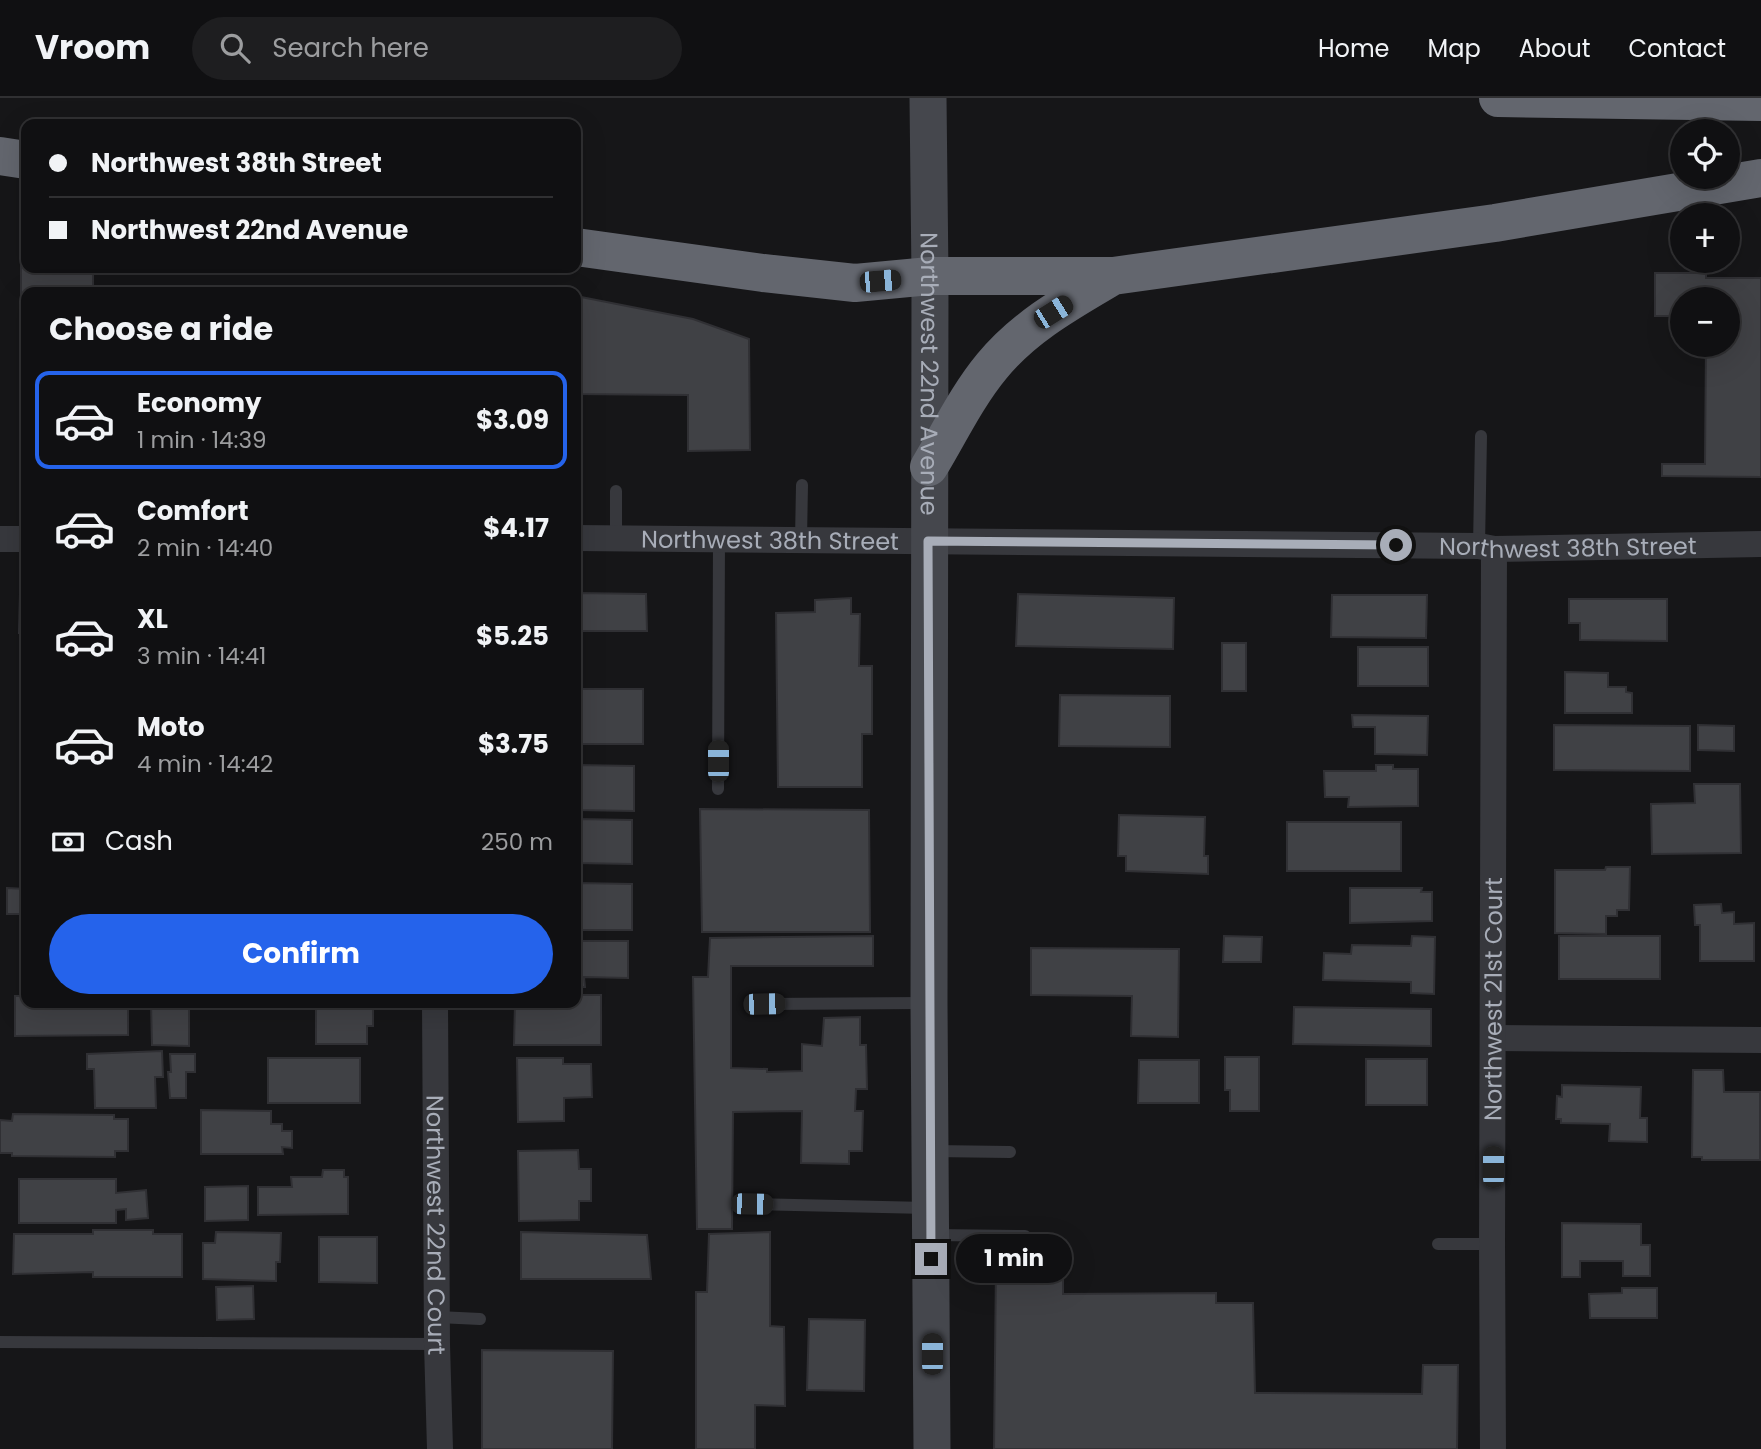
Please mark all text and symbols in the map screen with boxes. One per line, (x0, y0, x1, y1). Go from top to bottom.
search box (192, 17, 682, 80)
text: Vroom (35, 24, 150, 71)
icon: search (216, 29, 254, 67)
text: Search here (272, 30, 429, 66)
text: Home (1318, 32, 1390, 65)
text: Map (1428, 32, 1481, 65)
text: About (1519, 32, 1590, 65)
text: Contact (1628, 32, 1726, 65)
map controls (1670, 119, 1740, 357)
button: locate (1670, 119, 1740, 189)
text: Northwest 38th Street (91, 145, 382, 181)
button: + (1670, 203, 1740, 273)
text: Northwest 22nd Avenue (91, 212, 408, 248)
street label: Northwest 22nd Avenue (913, 232, 947, 516)
car (859, 269, 902, 293)
button: − (1670, 287, 1740, 357)
car (1030, 292, 1077, 332)
text: Choose a ride (49, 306, 273, 351)
text: Economy (137, 385, 261, 421)
icon: car (53, 389, 116, 452)
text: $3.09 (476, 402, 549, 438)
text: 1 min · 14:39 (137, 424, 267, 456)
text: Comfort (137, 493, 249, 529)
icon: car (53, 497, 116, 560)
text: $4.17 (483, 510, 549, 546)
street label: Northwest 38th Street (641, 522, 899, 557)
route start (1380, 529, 1412, 561)
street label: Northwest 38th Street (1439, 529, 1697, 566)
text: 2 min · 14:40 (137, 532, 273, 564)
text: XL (137, 601, 168, 637)
icon: car (53, 605, 116, 668)
text: $5.25 (476, 618, 549, 654)
text: 3 min · 14:41 (137, 640, 266, 672)
text: Moto (137, 709, 205, 745)
icon: car (53, 713, 116, 776)
text: $3.75 (478, 726, 549, 762)
car (708, 740, 729, 782)
text: 4 min · 14:42 (137, 748, 273, 780)
icon: cash (49, 823, 87, 861)
text: Cash (105, 823, 173, 859)
text: 250 m (481, 826, 553, 858)
street label: Northwest 21st Court (1476, 877, 1510, 1121)
button: Confirm (49, 914, 553, 994)
car (743, 993, 786, 1015)
street label: Northwest 22nd Court (419, 1095, 454, 1356)
car (1483, 1146, 1504, 1188)
car (731, 1193, 774, 1215)
callout: 1 min (956, 1234, 1071, 1284)
text: 1 min (984, 1242, 1044, 1274)
route end (915, 1243, 947, 1275)
car (922, 1333, 943, 1375)

